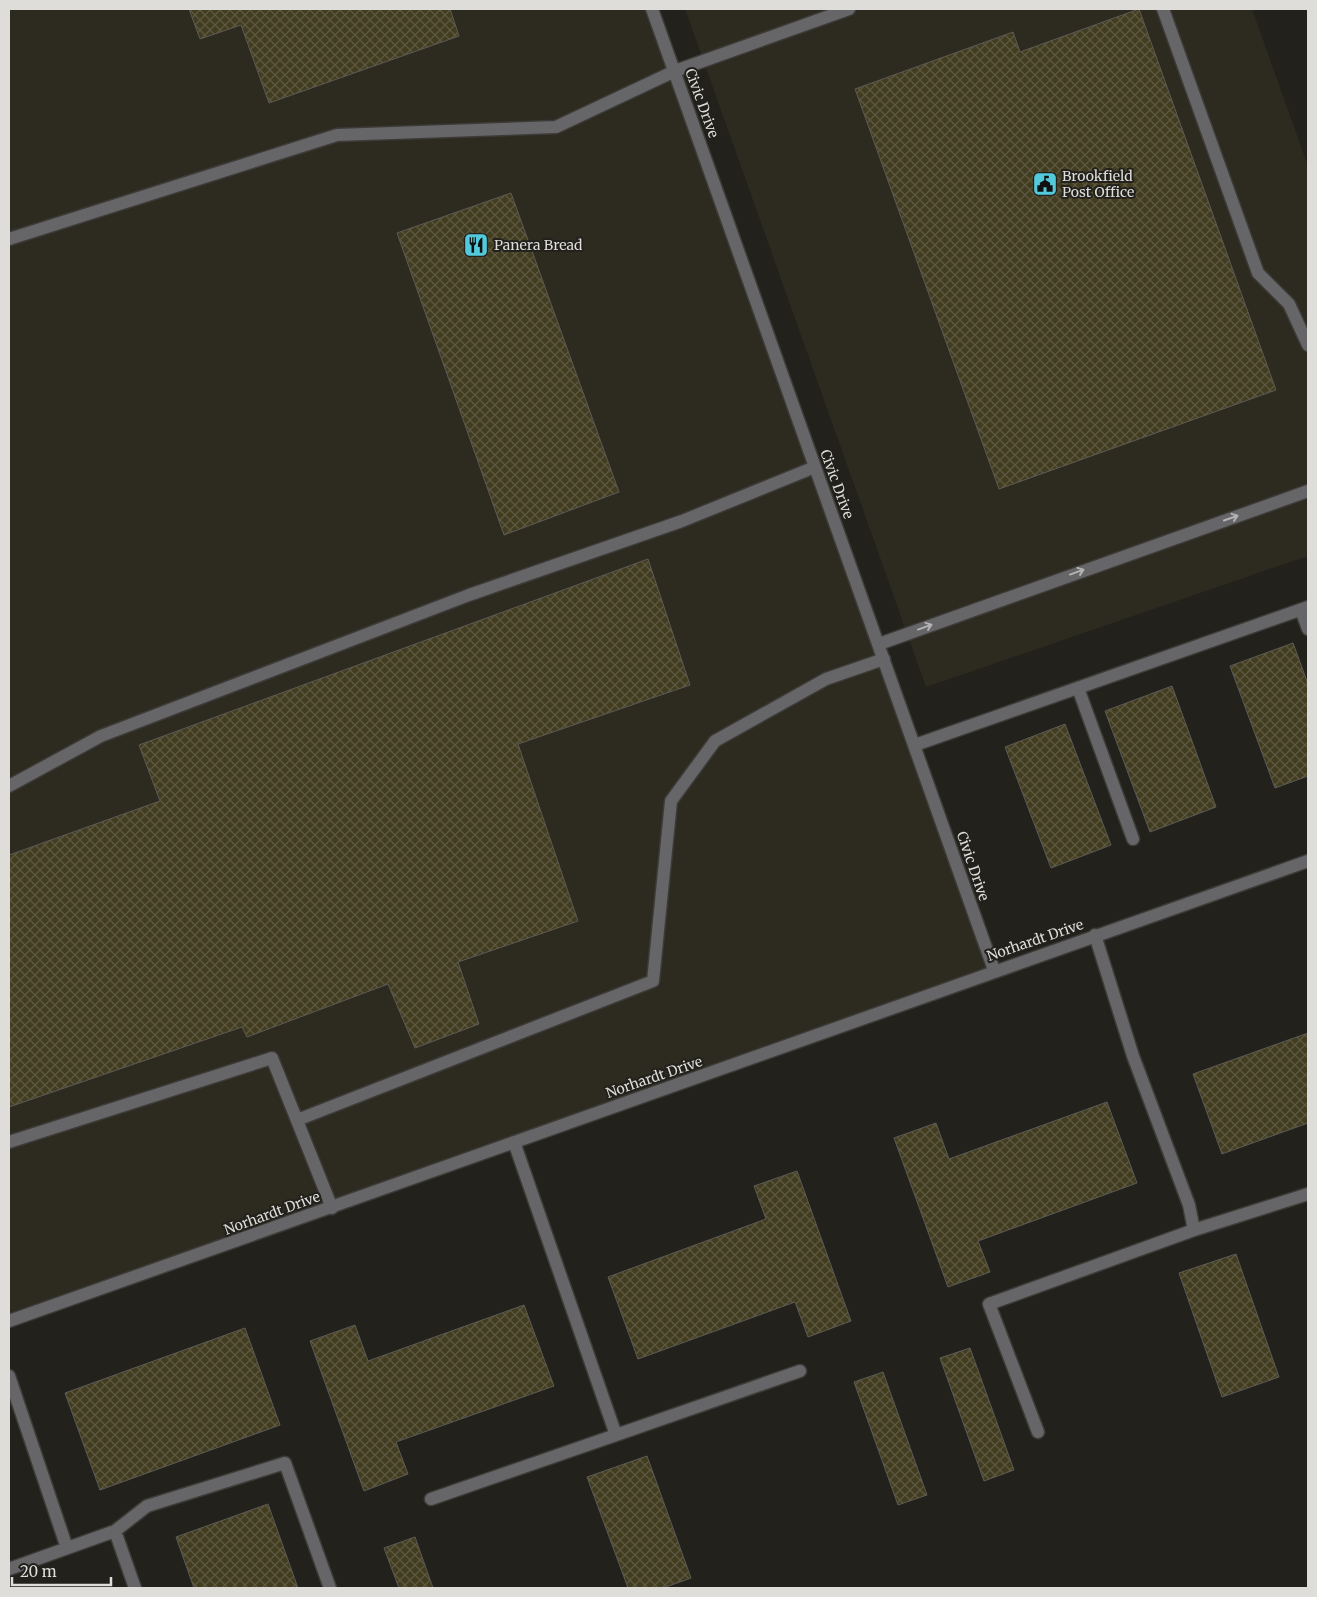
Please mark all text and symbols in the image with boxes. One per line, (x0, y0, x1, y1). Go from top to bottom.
street label: Civic Drive (681, 66, 723, 140)
place label: Brookfield Post Office (1062, 167, 1134, 201)
public building icon: Brookfield Post Office (1032, 171, 1058, 197)
restaurant icon: Panera Bread (463, 232, 489, 258)
place label: Panera Bread (494, 236, 583, 254)
street label: Civic Drive (816, 447, 858, 521)
one-way arrow (1222, 512, 1238, 522)
one-way arrow (1069, 567, 1085, 576)
one-way arrow (916, 622, 932, 631)
street label: Civic Drive (953, 829, 993, 903)
street label: Norhardt Drive (984, 915, 1086, 965)
street label: Norhardt Drive (603, 1052, 705, 1102)
street label: Norhardt Drive (222, 1187, 322, 1239)
scale bar (12, 1554, 111, 1586)
text: 20 m (20, 1562, 57, 1581)

